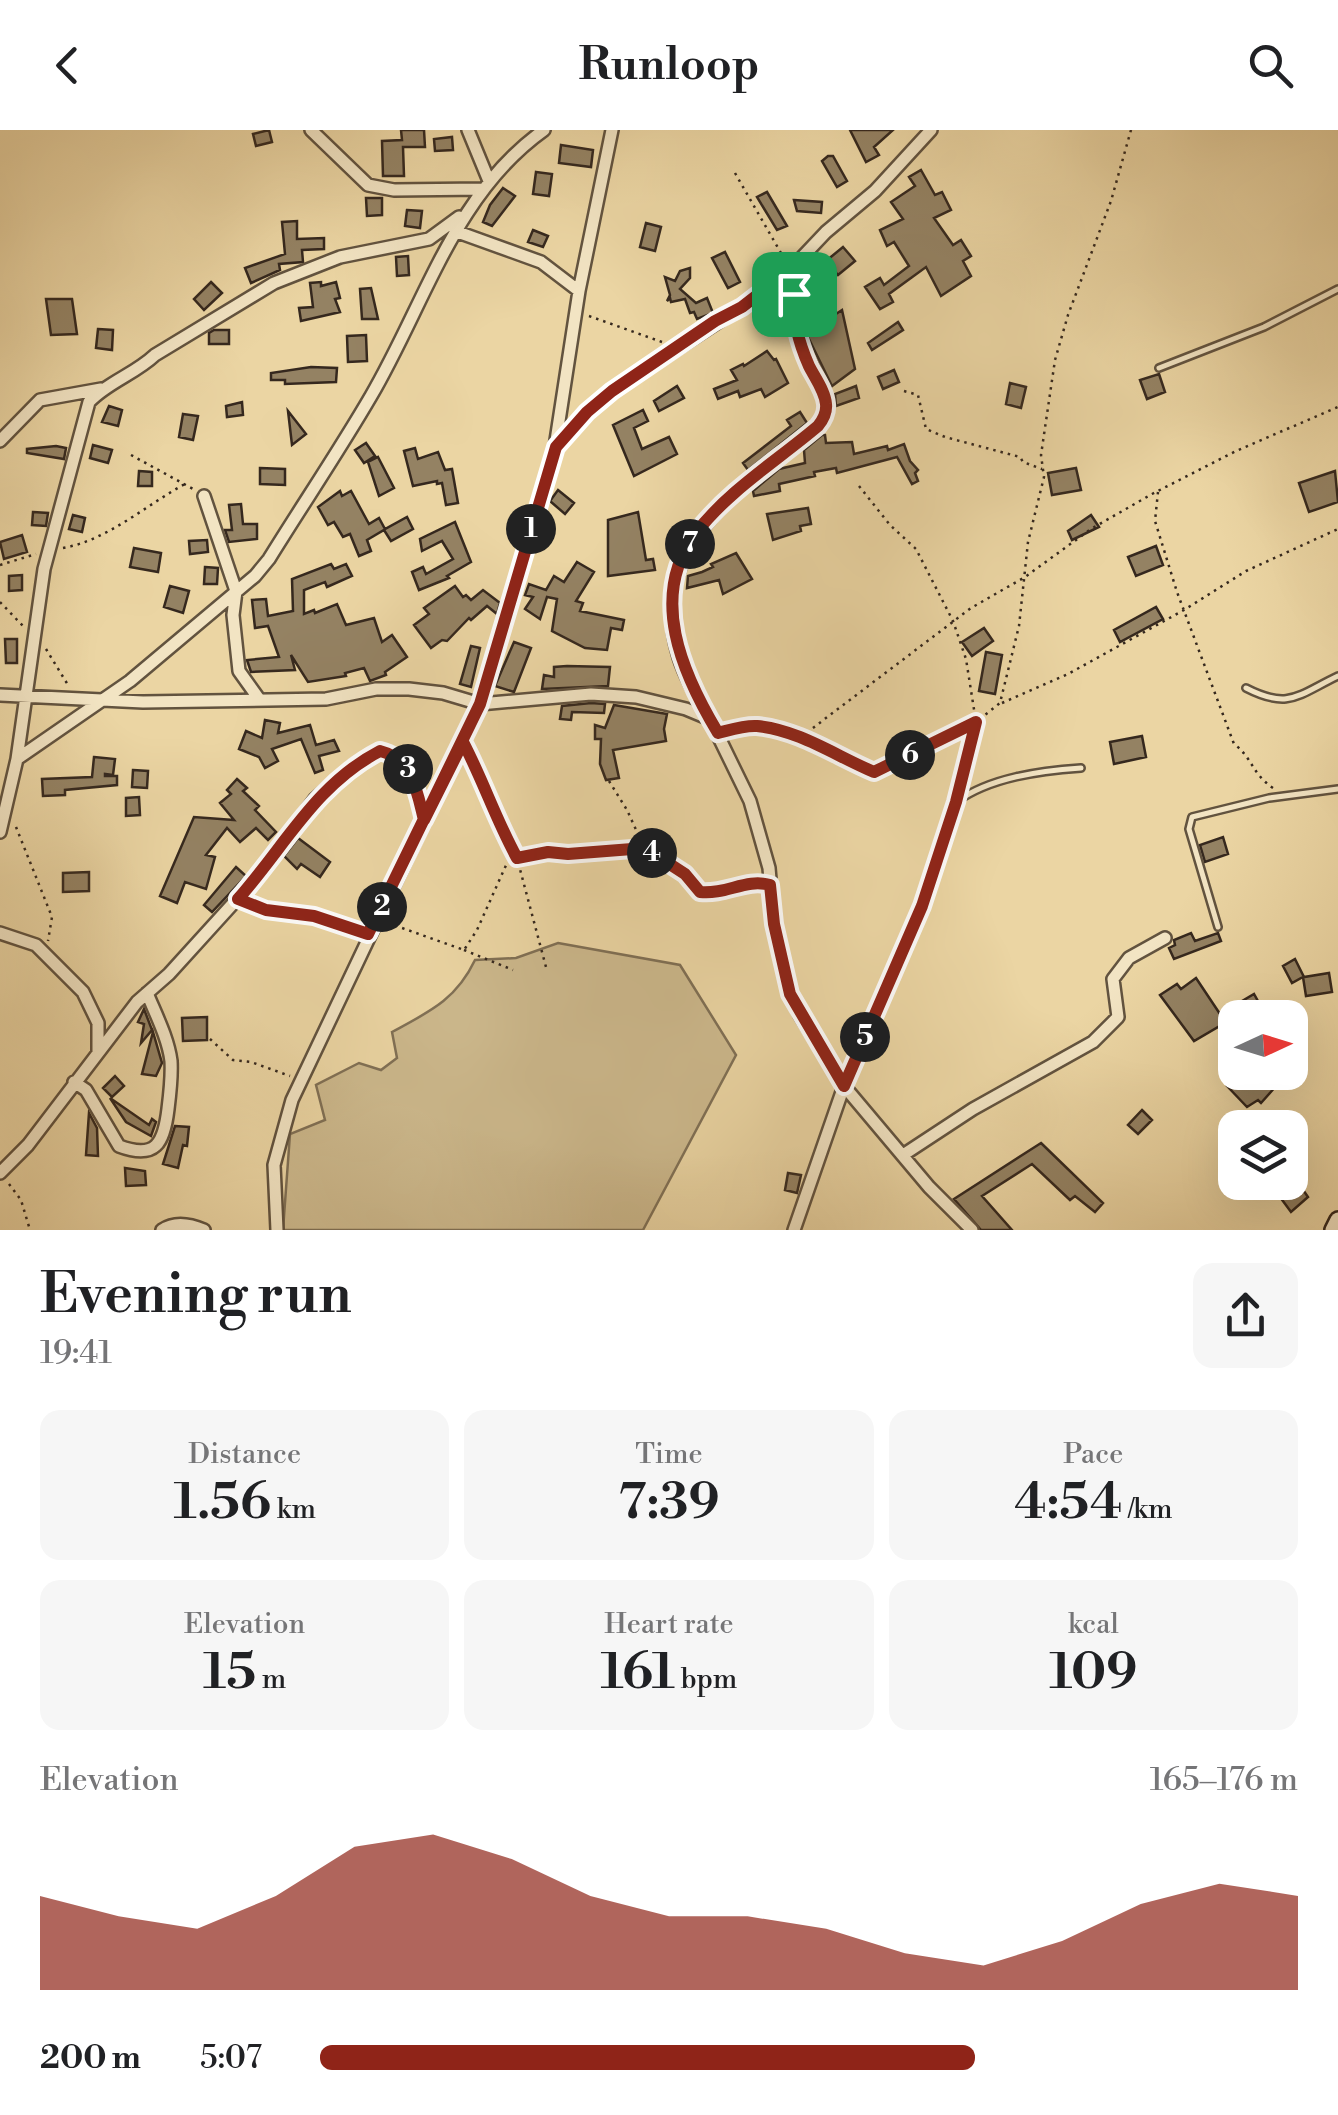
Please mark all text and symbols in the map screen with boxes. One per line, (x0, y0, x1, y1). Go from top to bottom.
text: Runloop (578, 37, 760, 94)
icon: back (40, 38, 95, 93)
icon: search (1243, 38, 1298, 93)
pin (752, 252, 837, 337)
icon: arrive (767, 267, 822, 322)
pin: 1 (506, 504, 556, 554)
text: 1 (524, 511, 538, 546)
pin: 7 (665, 519, 715, 569)
text: 7 (682, 526, 698, 561)
pin: 6 (885, 730, 935, 780)
text: 6 (901, 737, 919, 772)
pin: 3 (383, 744, 433, 794)
text: 3 (400, 751, 416, 786)
pin: 4 (627, 828, 677, 878)
text: 4 (643, 835, 661, 870)
pin: 2 (357, 882, 407, 932)
text: 2 (373, 889, 391, 924)
north arrow (1218, 1000, 1308, 1090)
map controls (1218, 1000, 1308, 1200)
pin: 5 (840, 1012, 890, 1062)
text: 5 (856, 1019, 874, 1054)
button: layers (1218, 1110, 1308, 1200)
text: Evening run (40, 1261, 352, 1330)
button: share (1193, 1263, 1298, 1368)
text: 19:41 (40, 1333, 112, 1373)
text: Distance (188, 1437, 301, 1472)
text: Time (635, 1437, 703, 1472)
text: Pace (1063, 1437, 1123, 1472)
text: 1.56 (173, 1472, 271, 1534)
text: 7:39 (618, 1472, 720, 1534)
text: 4:54 (1014, 1472, 1122, 1534)
text: km (271, 1492, 316, 1527)
text: /km (1122, 1492, 1173, 1527)
text: Elevation (184, 1607, 305, 1642)
text: Heart rate (604, 1607, 734, 1642)
text: kcal (1068, 1607, 1119, 1642)
text: 15 (203, 1642, 256, 1704)
text: 161 (601, 1642, 675, 1704)
text: 109 (1049, 1642, 1137, 1704)
text: m (256, 1662, 286, 1697)
text: bpm (675, 1662, 737, 1697)
text: Elevation (40, 1760, 179, 1800)
text: 165–176 m (1150, 1760, 1298, 1800)
text: 200 m (40, 2038, 141, 2078)
text: 5:07 (200, 2038, 262, 2078)

